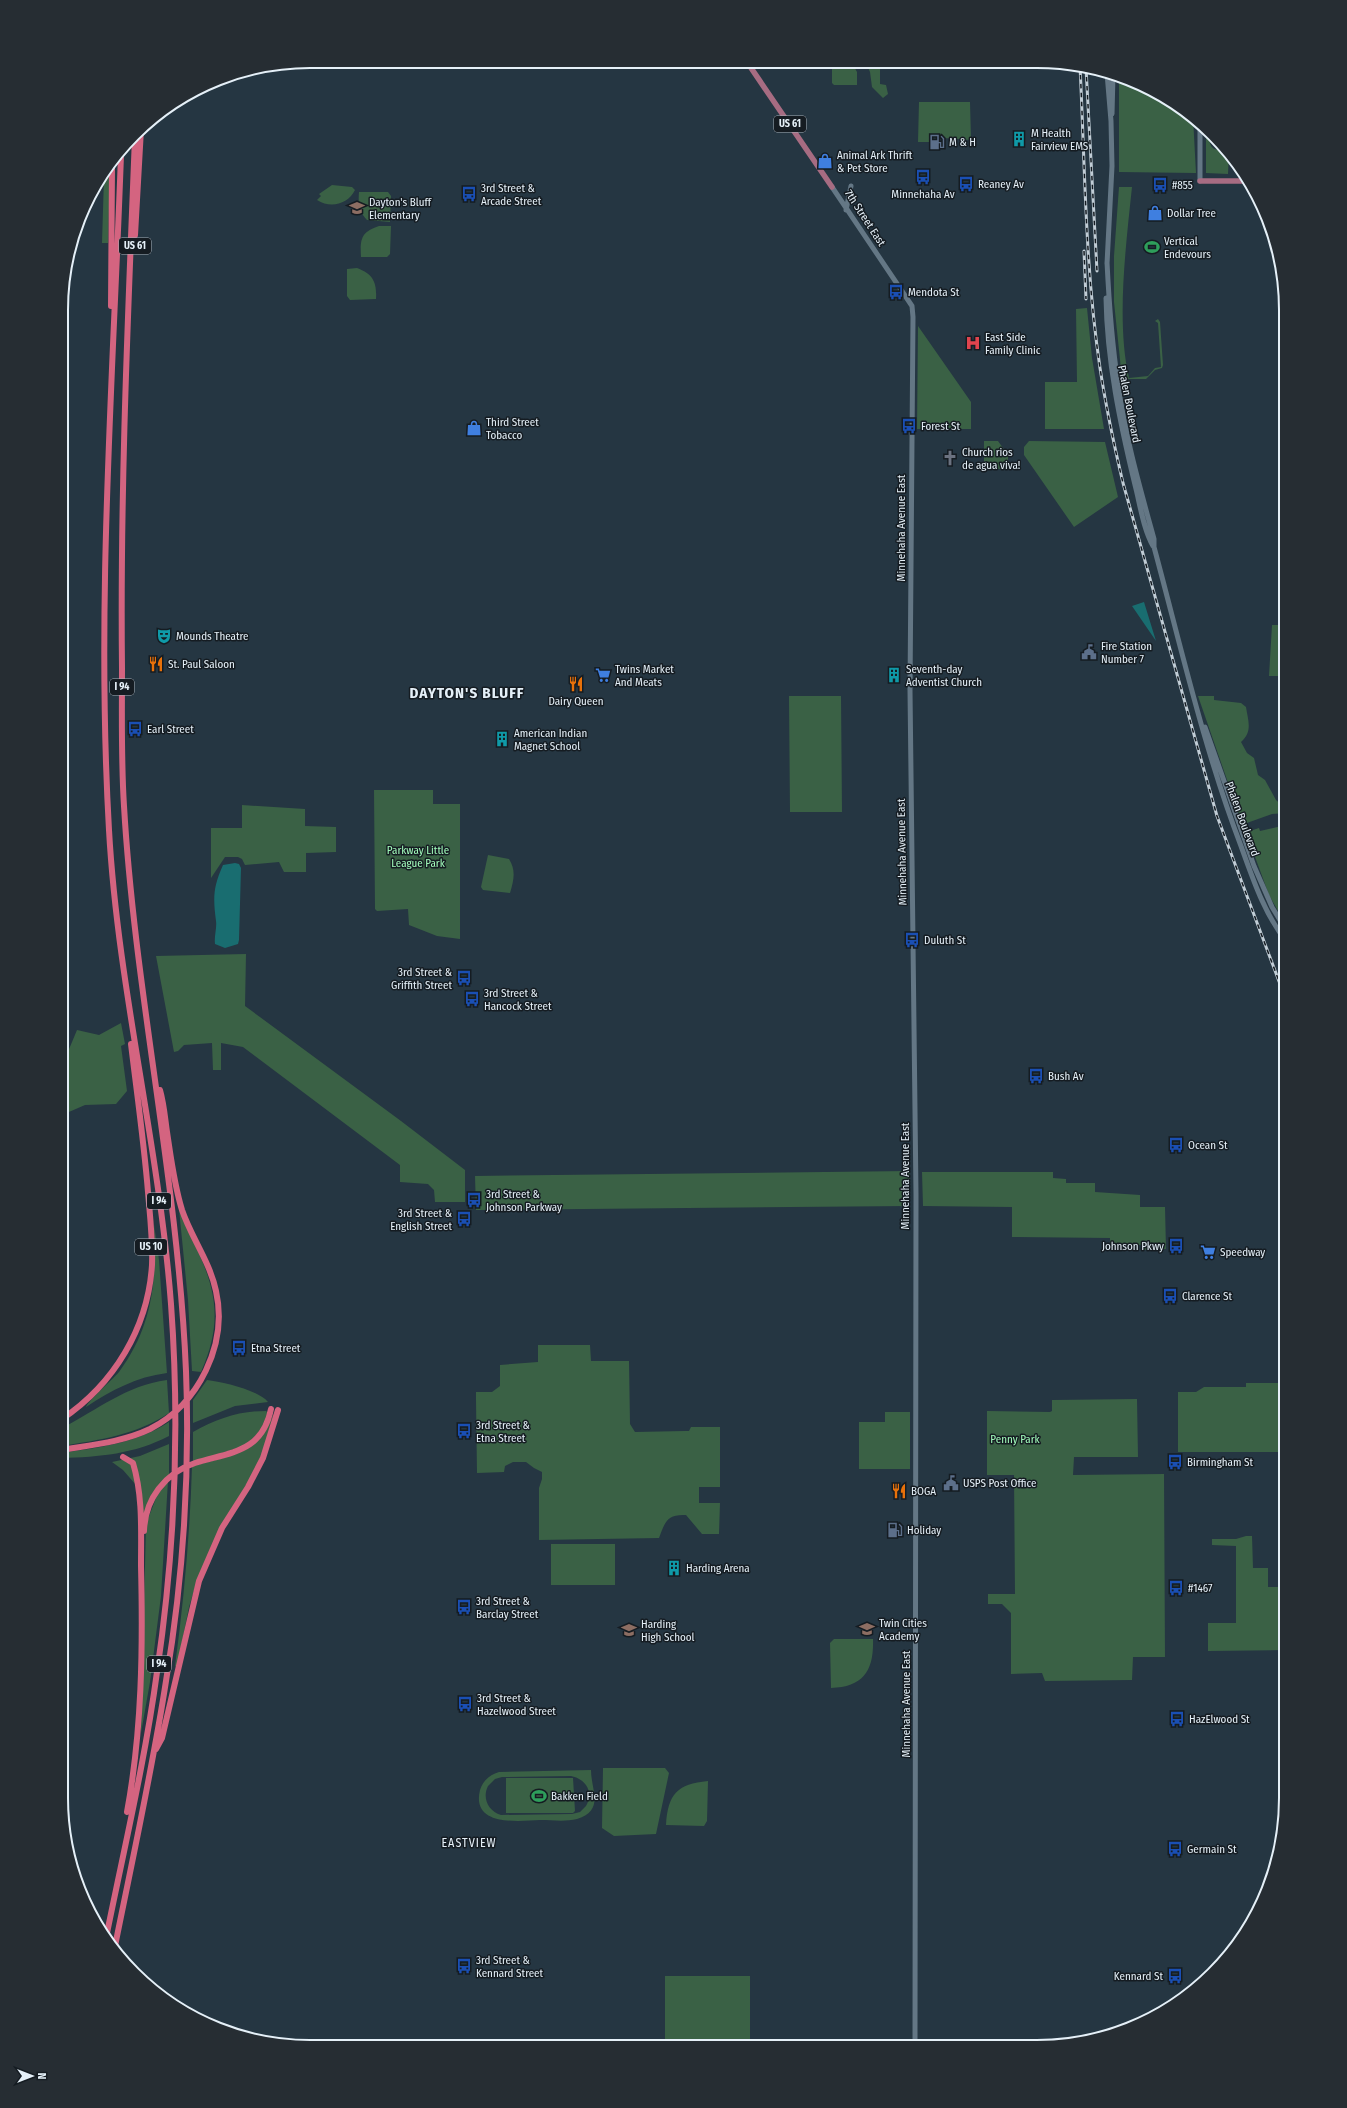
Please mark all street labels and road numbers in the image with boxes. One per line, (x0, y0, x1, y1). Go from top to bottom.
road number: US 61 (774, 116, 806, 132)
street label: 7th Street East (842, 187, 888, 249)
road number: US 61 (119, 238, 151, 254)
street label: Phalen Boulevard (1115, 364, 1143, 444)
street label: Minnehaha Avenue East (895, 474, 908, 581)
road number: I 94 (110, 679, 134, 695)
street label: Phalen Boulevard (1222, 780, 1262, 858)
street label: Minnehaha Avenue East (895, 798, 909, 906)
street label: Minnehaha Avenue East (899, 1122, 912, 1229)
road number: I 94 (147, 1193, 171, 1209)
road number: US 10 (135, 1239, 167, 1255)
street label: Minnehaha Avenue East (900, 1650, 913, 1757)
road number: I 94 (147, 1656, 171, 1672)

